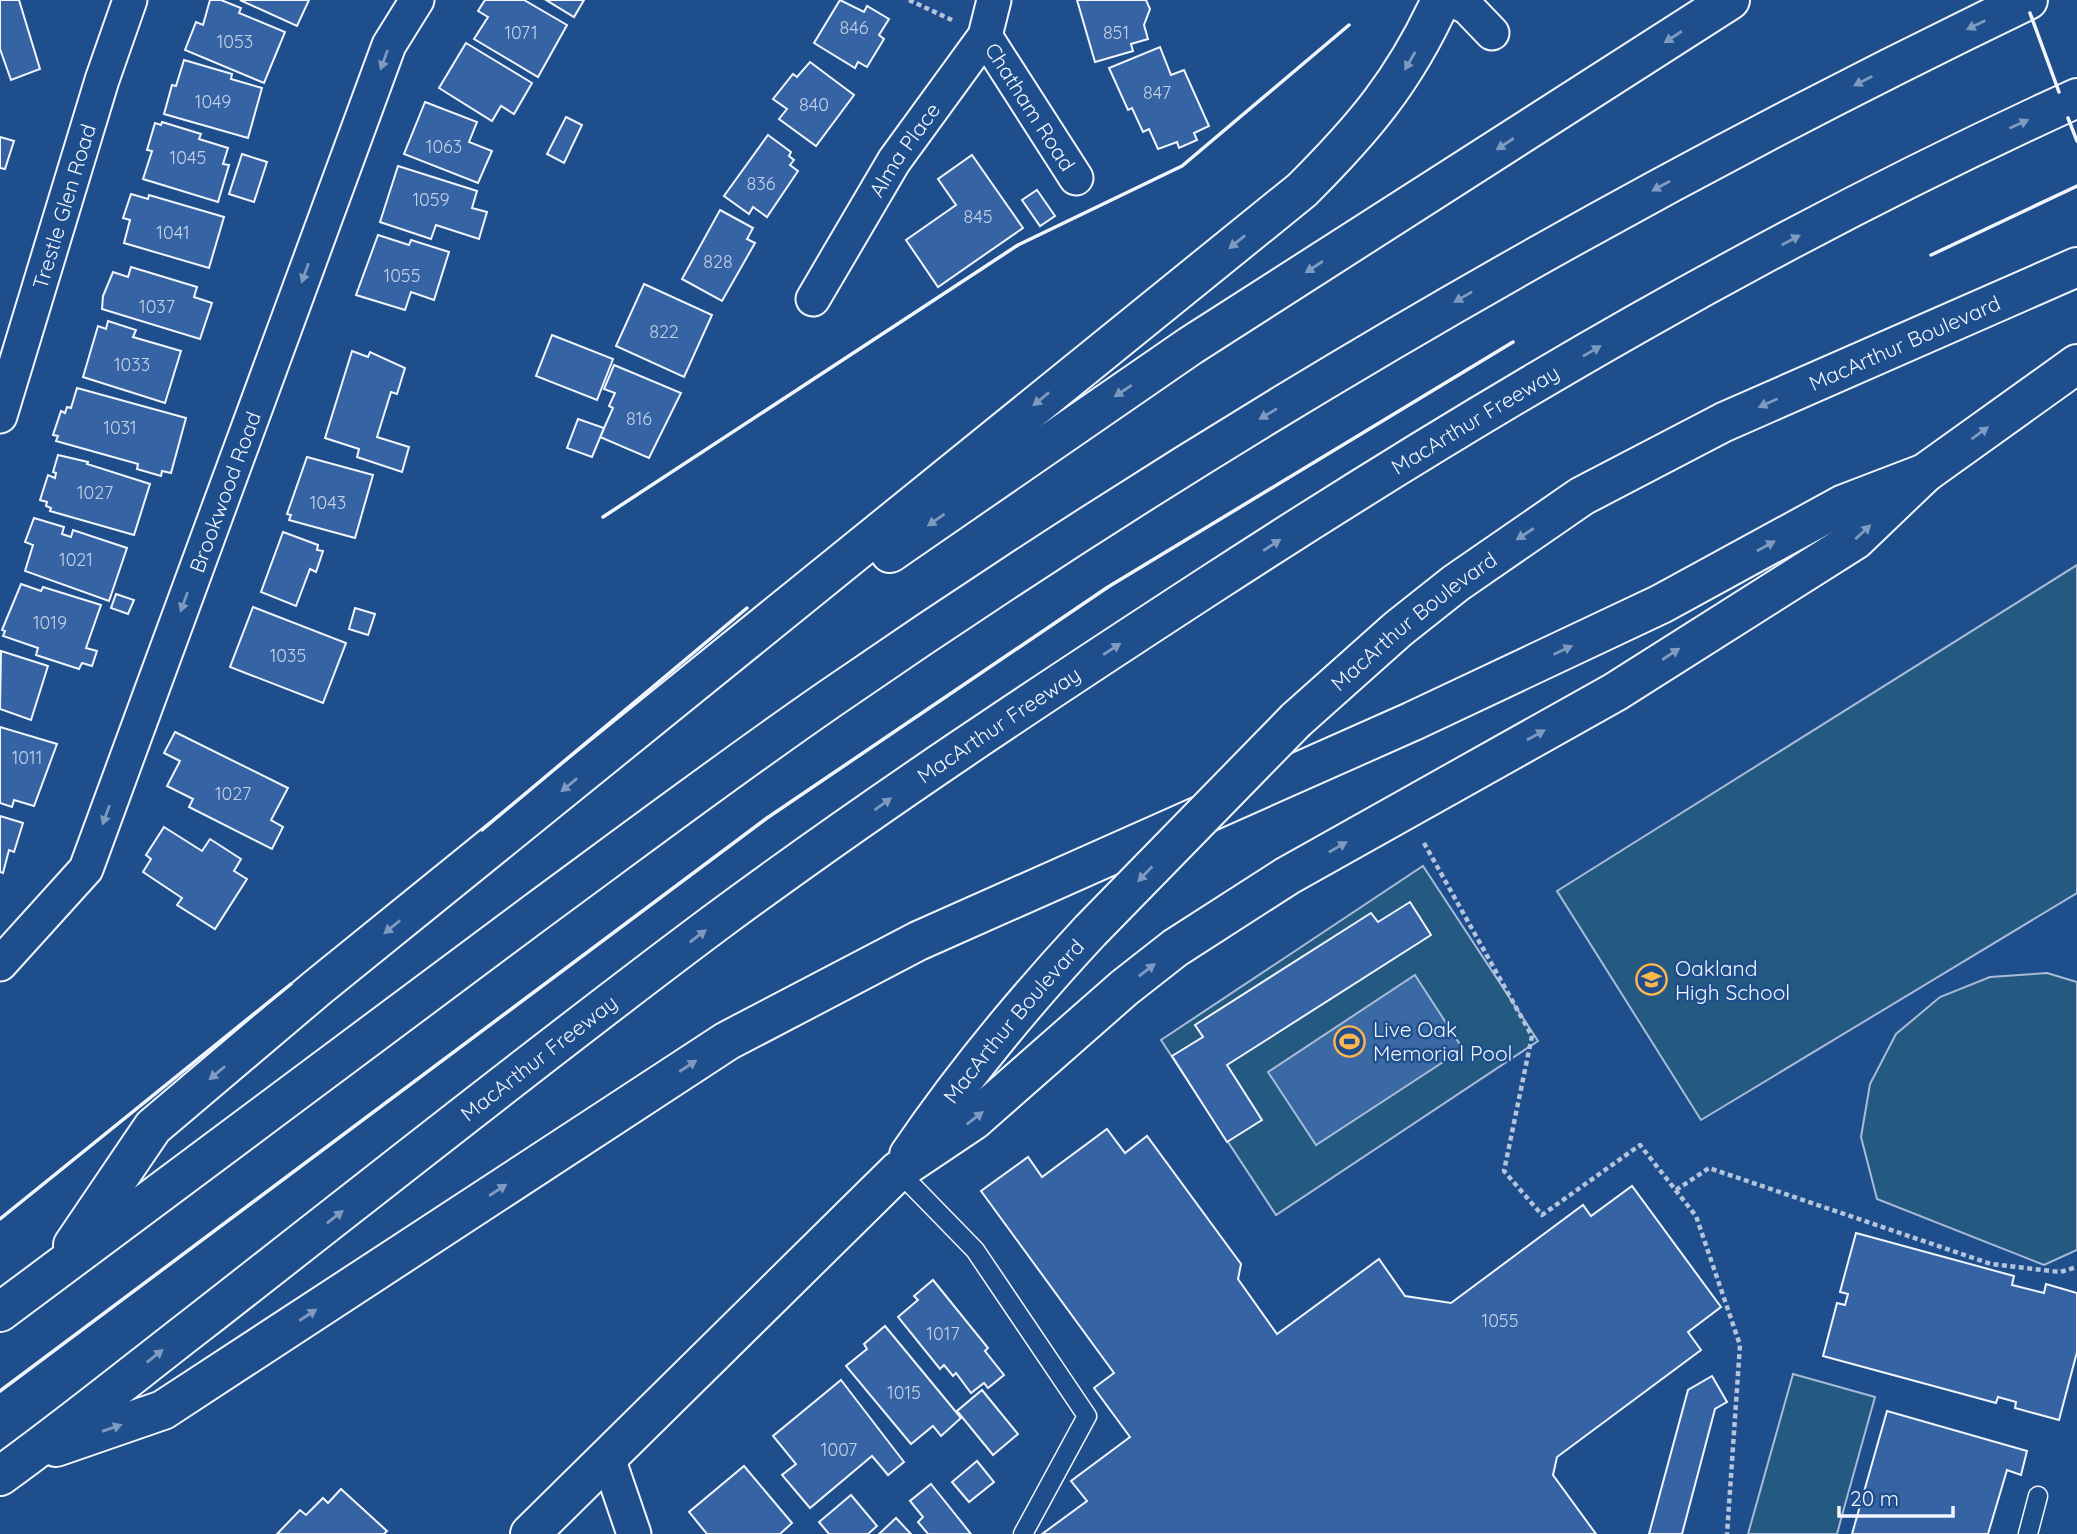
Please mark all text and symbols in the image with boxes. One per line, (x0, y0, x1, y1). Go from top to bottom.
house number: 846 (840, 16, 869, 39)
one-way arrow (1966, 19, 1986, 31)
house number: 1071 (504, 21, 538, 44)
house number: 851 (1103, 21, 1129, 44)
house number: 1053 (217, 30, 253, 53)
one-way arrow (1663, 30, 1682, 43)
street label: Chatham Road (980, 38, 1081, 176)
one-way arrow (378, 49, 389, 70)
one-way arrow (1404, 51, 1417, 70)
one-way arrow (1853, 76, 1873, 87)
house number: 847 (1143, 81, 1171, 104)
house number: 1049 (195, 90, 231, 113)
house number: 840 (799, 93, 829, 116)
street label: Alma Place (863, 97, 945, 202)
one-way arrow (2009, 118, 2029, 130)
street label: Trestle Glen Road (26, 121, 101, 292)
house number: 1063 (426, 135, 462, 158)
one-way arrow (1496, 138, 1515, 151)
house number: 1045 (170, 146, 206, 169)
house number: 836 (747, 172, 776, 195)
one-way arrow (1652, 180, 1671, 192)
house number: 1059 (412, 188, 450, 211)
house number: 845 (963, 205, 993, 228)
house number: 1041 (156, 221, 190, 244)
one-way arrow (1229, 234, 1247, 249)
one-way arrow (1781, 234, 1801, 246)
house number: 828 (703, 250, 733, 273)
one-way arrow (1304, 260, 1323, 273)
one-way arrow (300, 263, 311, 284)
house number: 1055 (384, 264, 421, 287)
street label: MacArthur Boulevard (1805, 289, 2004, 396)
one-way arrow (1453, 291, 1472, 303)
house number: 1037 (139, 295, 175, 318)
house number: 822 (649, 320, 679, 343)
one-way arrow (1582, 345, 1602, 357)
house number: 1033 (114, 353, 150, 376)
street label: MacArthur Freeway (1386, 359, 1563, 480)
one-way arrow (1114, 384, 1132, 398)
one-way arrow (1032, 392, 1050, 407)
one-way arrow (1758, 397, 1778, 409)
house number: 816 (626, 407, 652, 430)
street label: Brookwood Road (183, 408, 266, 576)
one-way arrow (1258, 408, 1277, 421)
house number: 1031 (103, 416, 137, 439)
one-way arrow (1971, 427, 1989, 441)
house number: 1027 (77, 481, 113, 504)
house number: 1043 (310, 491, 346, 514)
one-way arrow (927, 513, 945, 527)
one-way arrow (1854, 524, 1871, 540)
one-way arrow (1515, 527, 1534, 540)
one-way arrow (1263, 538, 1281, 552)
one-way arrow (1756, 541, 1776, 552)
street label: MacArthur Boulevard (1325, 546, 1502, 696)
house number: 1021 (59, 548, 93, 571)
one-way arrow (179, 591, 190, 612)
house number: 1019 (33, 611, 67, 634)
one-way arrow (1102, 642, 1122, 655)
house number: 1035 (270, 644, 306, 667)
one-way arrow (1553, 644, 1574, 655)
one-way arrow (1662, 648, 1681, 661)
street label: MacArthur Freeway (912, 661, 1085, 789)
one-way arrow (1527, 729, 1546, 741)
house number: 1011 (12, 746, 42, 769)
one-way arrow (561, 778, 579, 793)
house number: 1027 (215, 782, 251, 805)
one-way arrow (874, 797, 892, 811)
one-way arrow (100, 805, 111, 826)
one-way arrow (1328, 841, 1348, 853)
one-way arrow (1137, 865, 1153, 882)
one-way arrow (383, 920, 401, 935)
one-way arrow (689, 930, 707, 944)
street label: MacArthur Boulevard (937, 933, 1089, 1108)
place label: Oakland High School (1675, 955, 1790, 1005)
one-way arrow (1138, 963, 1156, 977)
school or university icon: Oakland High School (1635, 963, 1669, 997)
street label: MacArthur Freeway (455, 989, 622, 1126)
place label: Live Oak Memorial Pool (1373, 1016, 1512, 1066)
sports icon: Live Oak Memorial Pool (1333, 1024, 1367, 1058)
one-way arrow (679, 1059, 698, 1072)
one-way arrow (208, 1065, 225, 1080)
one-way arrow (965, 1111, 983, 1126)
one-way arrow (489, 1183, 507, 1197)
one-way arrow (326, 1210, 344, 1224)
one-way arrow (298, 1308, 317, 1321)
house number: 1055 (1482, 1309, 1519, 1332)
house number: 1017 (926, 1322, 960, 1345)
one-way arrow (146, 1349, 164, 1364)
house number: 1015 (887, 1381, 921, 1404)
one-way arrow (101, 1422, 122, 1433)
house number: 1007 (821, 1438, 857, 1461)
scale bar (1839, 1474, 1953, 1518)
text: 20 m (1850, 1485, 1899, 1511)

